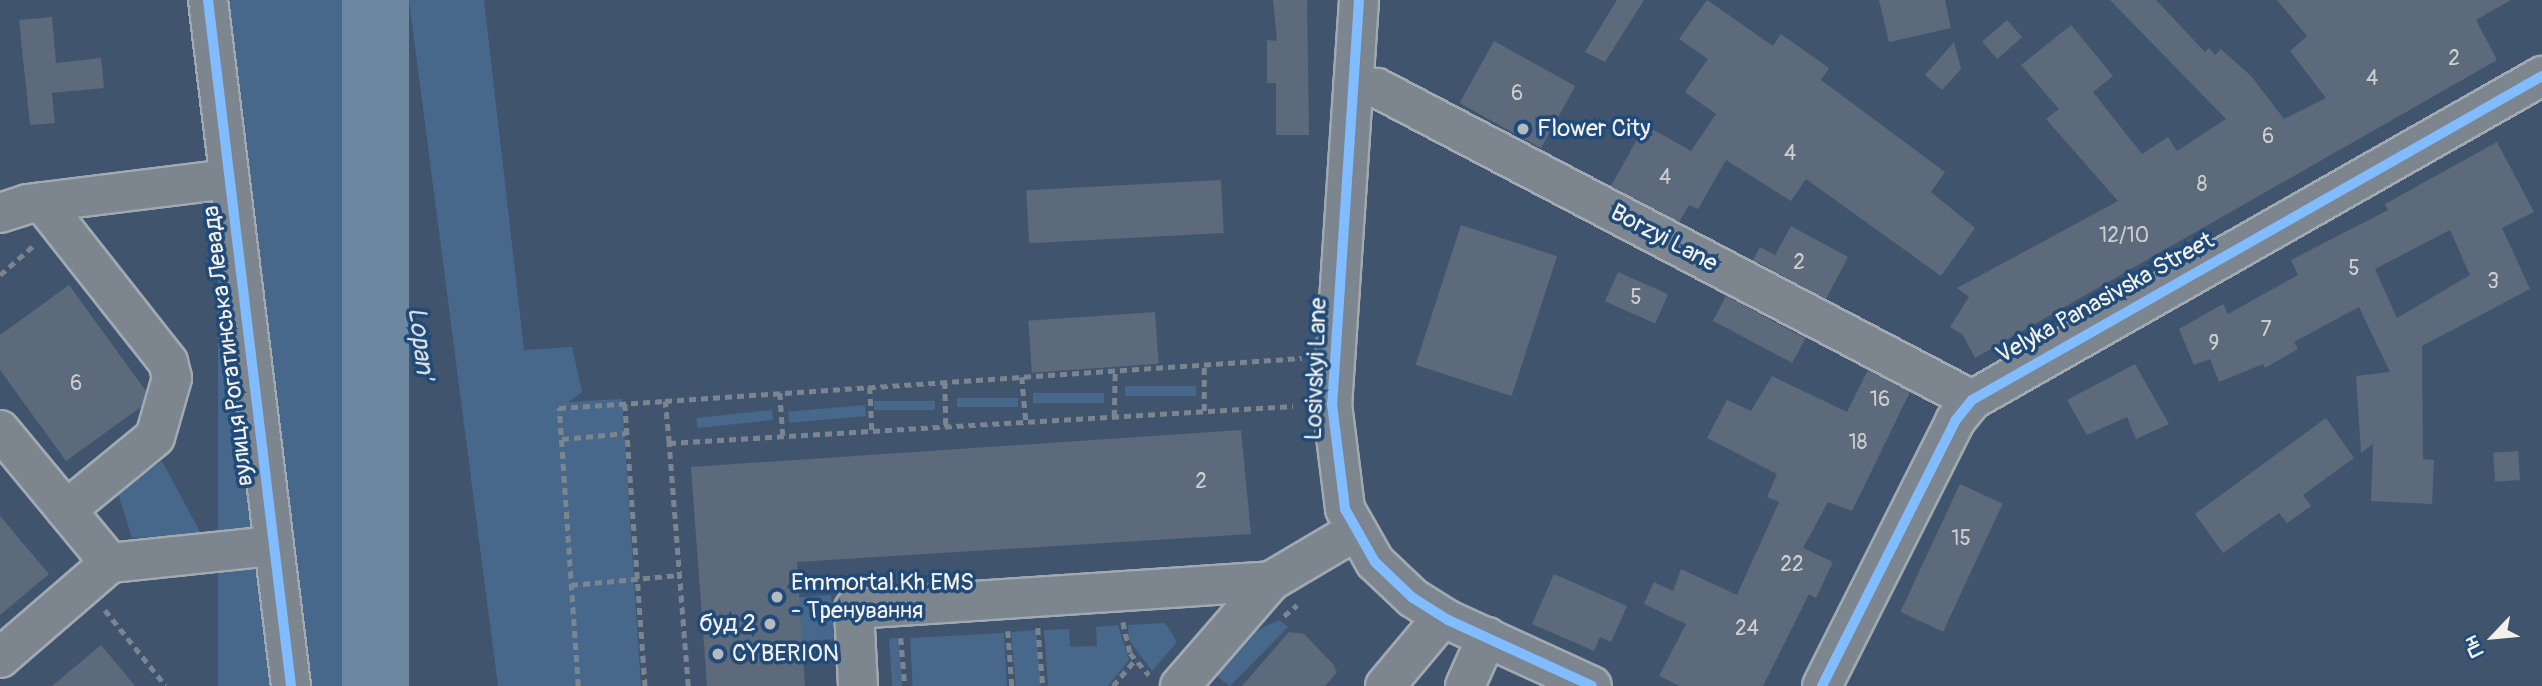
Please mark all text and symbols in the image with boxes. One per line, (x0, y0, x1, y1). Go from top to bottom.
house number: 2 (2448, 46, 2460, 72)
house number: 4 (2366, 66, 2378, 92)
house number: 6 (1511, 81, 1523, 107)
place label: Flower City (1537, 115, 1651, 143)
marker: Flower City (1515, 121, 1531, 137)
house number: 6 (2262, 124, 2274, 150)
house number: 4 (1784, 141, 1796, 167)
house number: 4 (1659, 165, 1671, 191)
house number: 8 (2197, 172, 2207, 198)
street label: Borzyi Lane (1606, 198, 1722, 278)
street label: вулиця Рогатинська Левада (196, 204, 260, 488)
house number: 12/10 (2099, 223, 2149, 249)
street label: Velyka Panasivska Street (1991, 226, 2219, 370)
house number: 2 (1793, 250, 1805, 276)
house number: 5 (2348, 256, 2360, 282)
house number: 3 (2487, 269, 2499, 295)
house number: 5 (1630, 285, 1642, 311)
street label: Losivskyi Lane (1299, 297, 1333, 441)
water label: Lopan' (400, 305, 440, 381)
house number: 7 (2260, 317, 2272, 343)
house number: 9 (2209, 331, 2219, 357)
house number: 6 (70, 371, 82, 397)
house number: 16 (1870, 387, 1890, 413)
house number: 18 (1849, 430, 1867, 456)
house number: 2 (1195, 469, 1207, 495)
house number: 15 (1951, 526, 1971, 552)
house number: 22 (1780, 552, 1804, 578)
place label: Emmortal.Kh EMS - Тренування (791, 569, 974, 625)
marker: Emmortal.Kh EMS - Тренування (769, 589, 785, 605)
north arrow (2458, 602, 2528, 672)
place label: буд 2 (699, 610, 756, 638)
marker: буд 2 (762, 616, 778, 632)
house number: 24 (1735, 616, 1759, 642)
text: Пн (2459, 632, 2489, 661)
place label: CYBERION (732, 640, 839, 668)
marker: CYBERION (710, 646, 726, 662)

